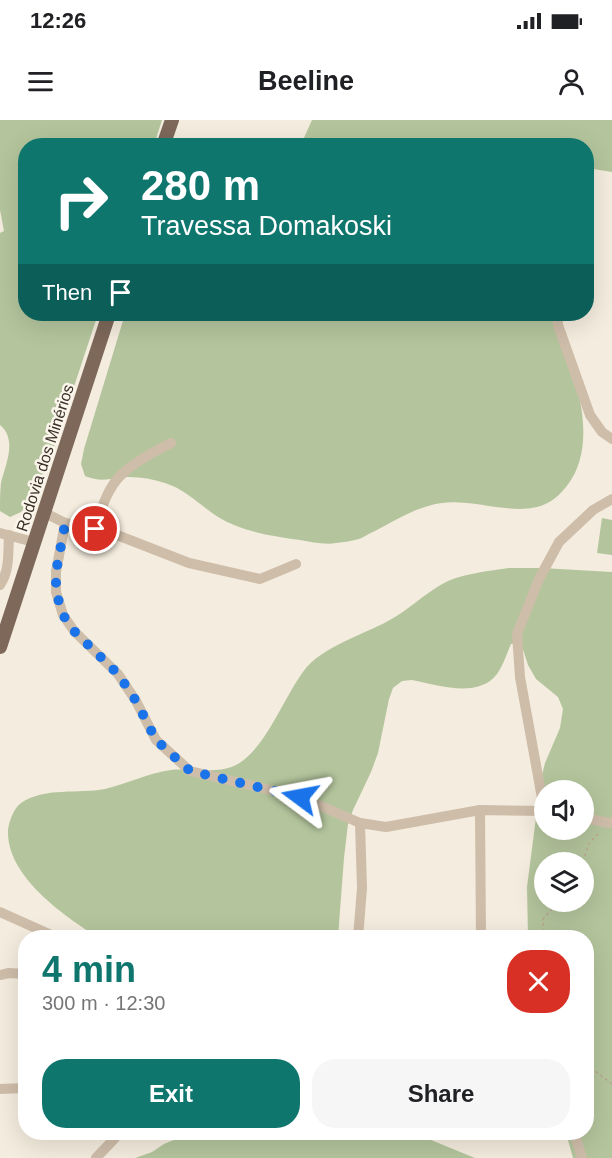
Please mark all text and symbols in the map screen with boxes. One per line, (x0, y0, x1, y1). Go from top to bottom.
text: 12:26 (30, 8, 86, 33)
icon: menu (24, 65, 57, 98)
icon: person (555, 65, 588, 98)
text: Beeline (258, 66, 354, 96)
icon: right (42, 162, 120, 240)
text: 280 m (141, 162, 260, 209)
text: Travessa Domakoski (141, 211, 392, 241)
icon: arrive (104, 276, 137, 309)
text: Then (42, 280, 92, 305)
street label: Rodovia dos Minérios (13, 382, 77, 534)
pin (69, 503, 120, 554)
icon: arrive (78, 512, 111, 545)
position arrow (268, 765, 332, 829)
map controls (534, 780, 594, 912)
button: sound (534, 780, 594, 840)
button: layers (534, 852, 594, 912)
text: 4 min (42, 949, 136, 990)
button: close (507, 950, 570, 1013)
text: 300 m · 12:30 (42, 992, 165, 1014)
button: Exit (42, 1059, 300, 1128)
button: Share (312, 1059, 570, 1128)

